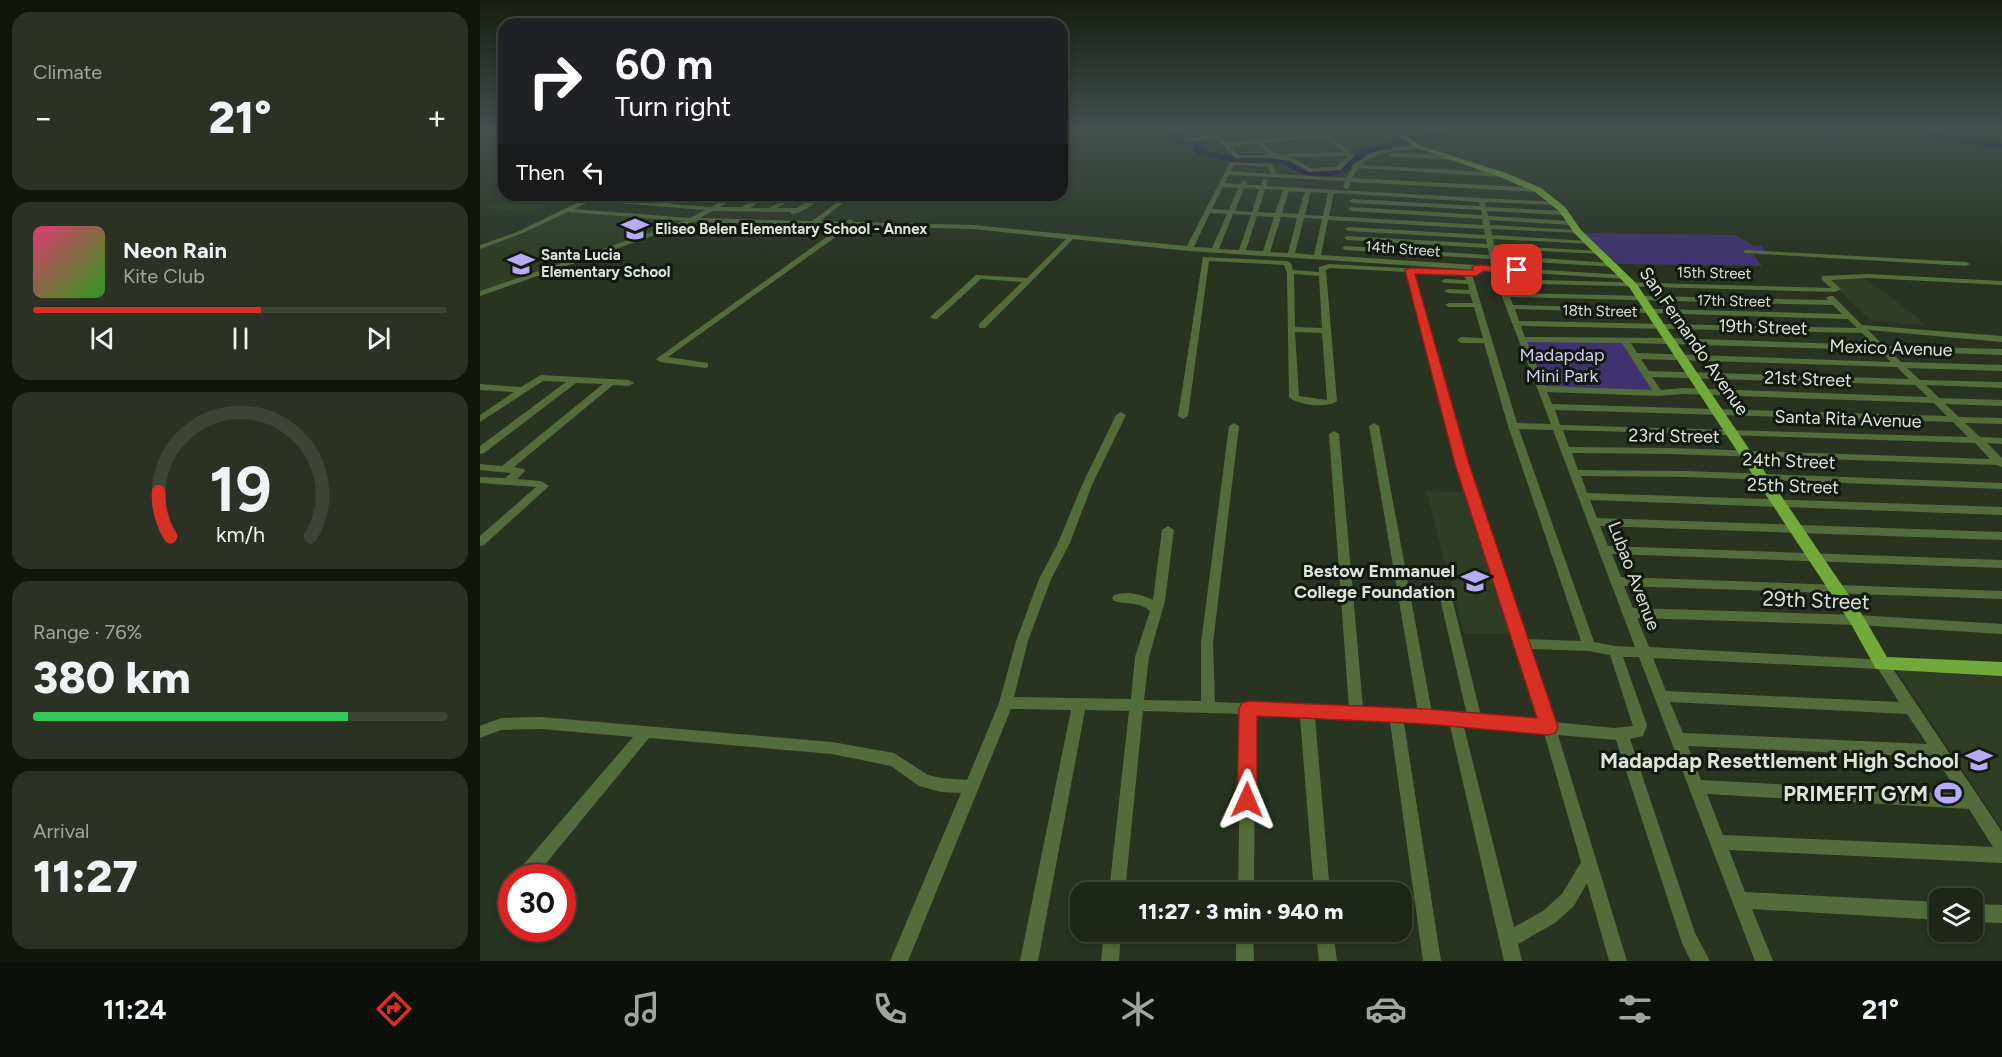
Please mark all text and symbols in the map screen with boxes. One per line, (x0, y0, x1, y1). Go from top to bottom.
text: 60 m (615, 39, 713, 90)
icon: right (516, 42, 594, 120)
text: Climate (33, 60, 102, 84)
text: 21° (209, 90, 271, 144)
text: Turn right (615, 90, 731, 123)
text: − (33, 98, 54, 137)
text: + (426, 98, 447, 137)
icon: left (577, 156, 610, 189)
text: Then (516, 159, 565, 186)
school or university icon: Eliseo Belen Elementary School - Annex (620, 214, 650, 244)
place label: Eliseo Belen Elementary School - Annex (655, 220, 927, 238)
text: Neon Rain (123, 237, 227, 264)
street label: 14th Street (1365, 237, 1441, 261)
pin (1491, 244, 1542, 295)
place label: Santa Lucia Elementary School (541, 246, 671, 281)
school or university icon: Santa Lucia Elementary School (506, 249, 536, 279)
icon: arrive (1500, 253, 1533, 286)
street label: San Fernando Avenue (1635, 263, 1754, 419)
street label: 15th Street (1677, 263, 1752, 283)
text: Kite Club (123, 264, 205, 288)
street label: 17th Street (1697, 291, 1771, 311)
street label: 18th Street (1562, 301, 1638, 321)
street label: 19th Street (1718, 314, 1808, 340)
icon: previous (86, 322, 119, 355)
icon: pause (224, 322, 257, 355)
icon: next (362, 322, 395, 355)
street label: Mexico Avenue (1829, 335, 1953, 361)
park label: Madapdap Mini Park (1519, 344, 1605, 387)
street label: 21st Street (1764, 366, 1852, 392)
street label: Santa Rita Avenue (1774, 405, 1922, 433)
street label: 23rd Street (1628, 424, 1720, 448)
street label: 24th Street (1742, 448, 1836, 474)
text: 19 (209, 453, 271, 528)
street label: 25th Street (1747, 473, 1840, 499)
street label: Lubao Avenue (1603, 518, 1665, 634)
text: km/h (216, 523, 264, 548)
place label: Bestow Emmanuel College Foundation (1294, 560, 1455, 603)
school or university icon: Bestow Emmanuel College Foundation (1460, 566, 1490, 596)
street label: 29th Street (1762, 586, 1870, 614)
text: Range · 76% (33, 620, 142, 644)
text: 380 km (33, 650, 191, 704)
school or university icon: Madapdap Resettlement High School (1964, 745, 1994, 775)
place label: Madapdap Resettlement High School (1600, 748, 1959, 773)
position arrow (1215, 768, 1279, 832)
sports icon: PRIMEFIT GYM (1933, 778, 1963, 808)
place label: PRIMEFIT GYM (1783, 781, 1928, 806)
text: Arrival (33, 819, 89, 843)
text: 11:27 (33, 849, 138, 903)
speed limit sign: 30 (498, 864, 576, 942)
map controls (1929, 888, 1983, 942)
button: layers (1929, 888, 1983, 942)
text: 11:27 · 3 min · 940 m (1139, 898, 1343, 925)
icon: directions (373, 988, 415, 1030)
icon: music (621, 988, 663, 1030)
icon: phone (869, 988, 911, 1030)
icon: climate (1117, 988, 1159, 1030)
icon: car (1365, 988, 1407, 1030)
icon: filters (1614, 988, 1656, 1030)
text: 11:24 (103, 993, 167, 1026)
text: 21° (1862, 993, 1899, 1026)

